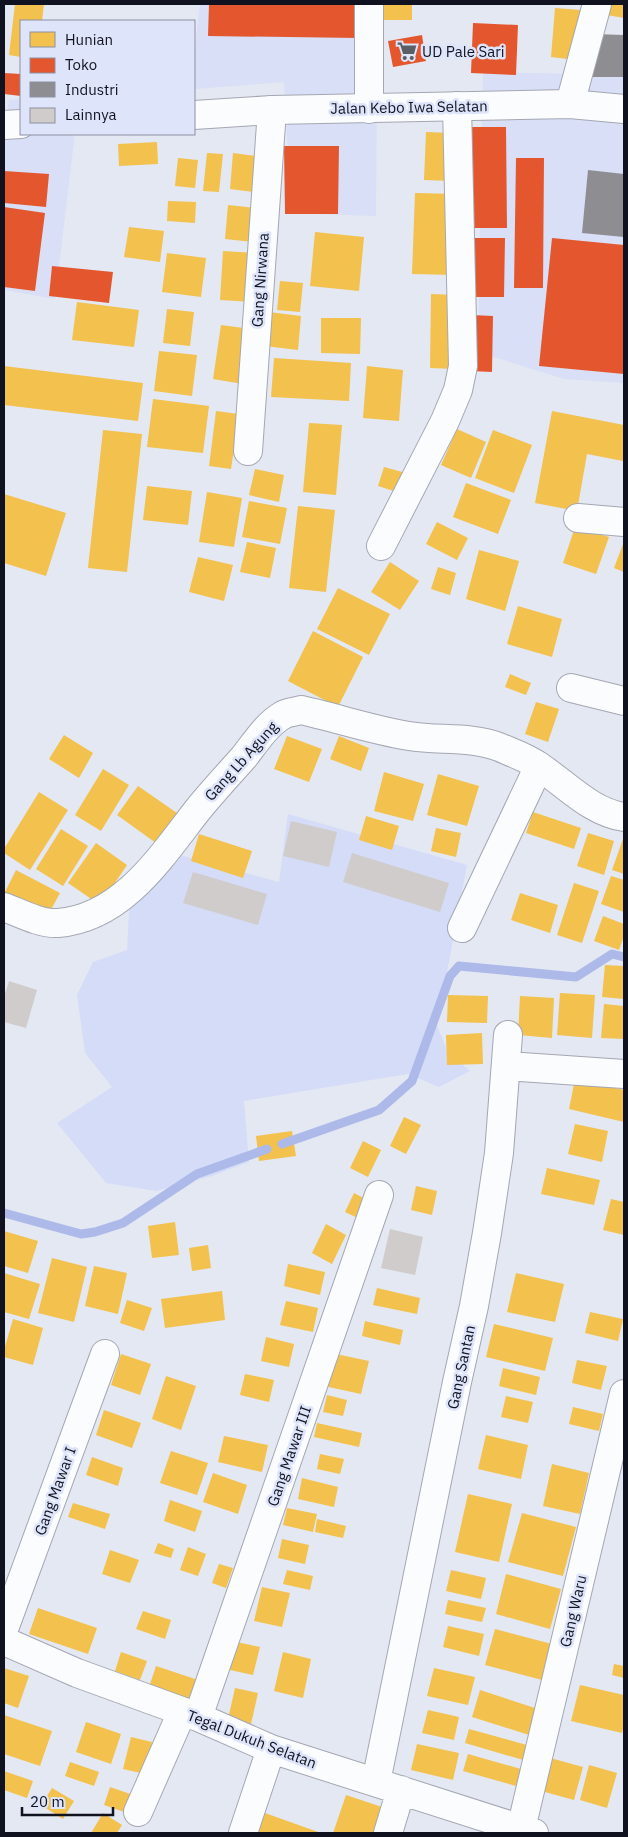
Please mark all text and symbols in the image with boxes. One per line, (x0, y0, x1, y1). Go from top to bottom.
legend (20, 20, 195, 135)
text: Hunian (65, 30, 113, 49)
supermarket icon: UD Pale Sari (396, 40, 418, 62)
place label: UD Pale Sari (422, 42, 505, 61)
text: Toko (65, 55, 97, 74)
text: Industri (65, 80, 118, 99)
street label: Jalan Kebo Iwa Selatan (330, 96, 488, 118)
text: Lainnya (65, 105, 116, 124)
street label: Gang Nirwana (247, 232, 273, 328)
street label: Gang Lb Agung (200, 717, 282, 805)
street label: Gang Santan (443, 1323, 479, 1411)
street label: Gang Mawar III (263, 1403, 315, 1509)
street label: Gang Mawar I (30, 1444, 80, 1538)
street label: Gang Waru (555, 1573, 591, 1649)
street label: Tegal Dukuh Selatan (185, 1706, 319, 1772)
scale bar (22, 1784, 114, 1816)
text: 20 m (30, 1792, 65, 1811)

